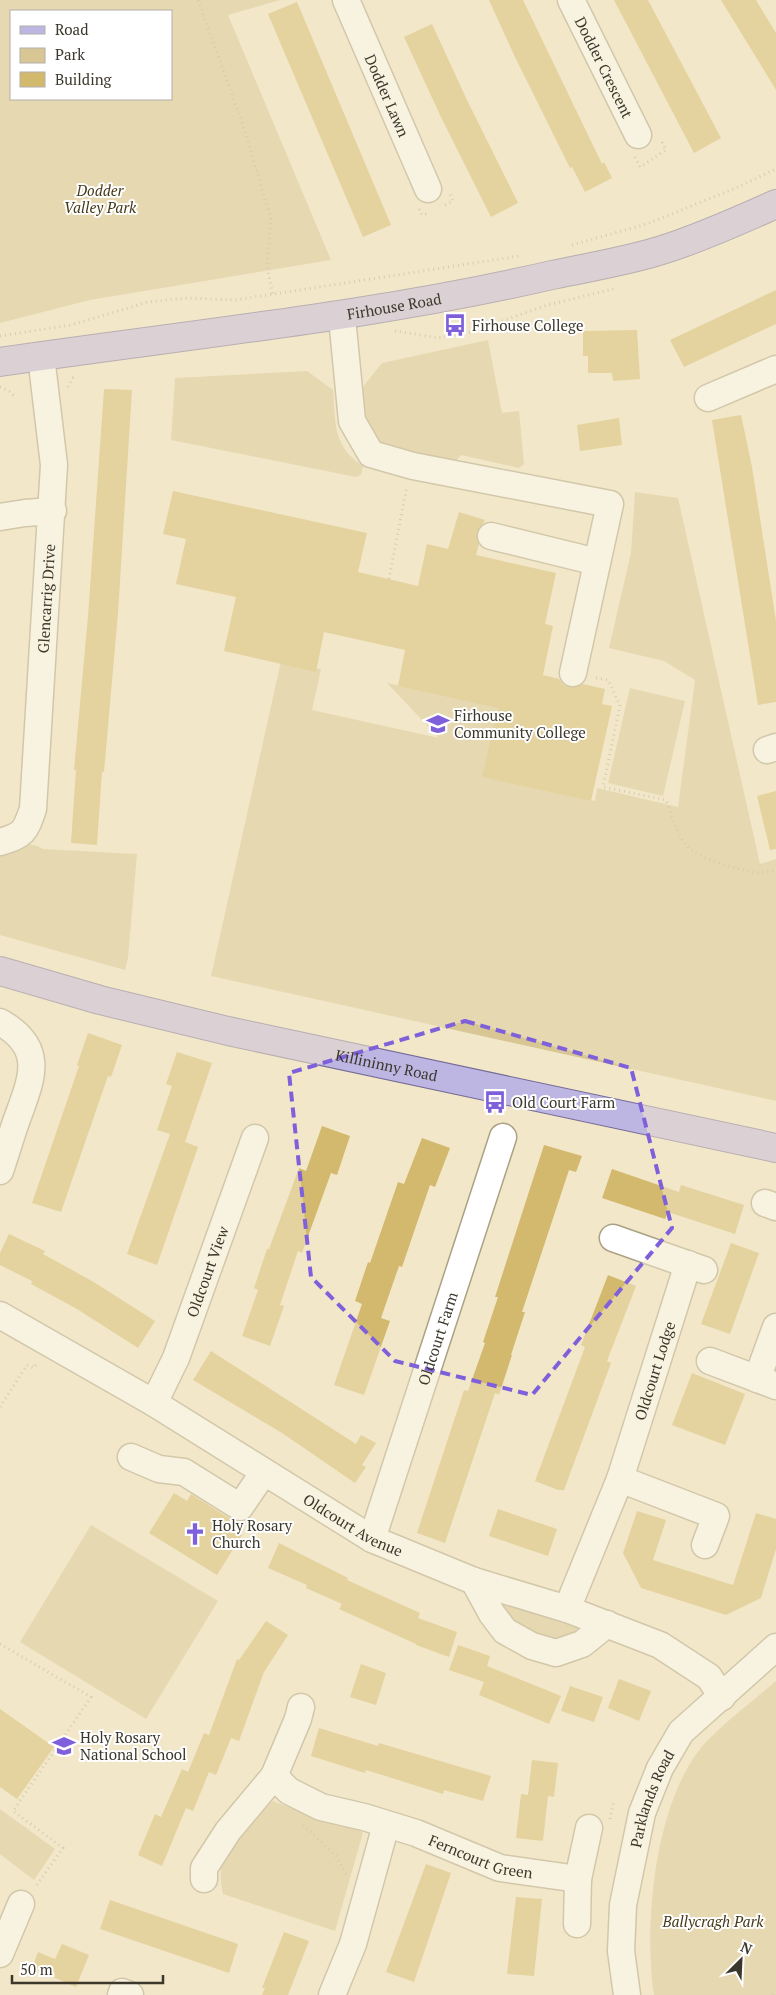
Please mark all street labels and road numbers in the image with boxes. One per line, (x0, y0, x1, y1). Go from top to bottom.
street label: Dodder Crescent (571, 13, 638, 122)
street label: Dodder Lawn (361, 51, 414, 140)
street label: Firhouse Road (345, 288, 443, 324)
street label: Glencarrig Drive (33, 543, 59, 654)
street label: Killininny Road (334, 1044, 439, 1085)
street label: Oldcourt View (182, 1222, 233, 1320)
street label: Oldcourt Farm (413, 1289, 462, 1388)
street label: Oldcourt Lodge (629, 1319, 679, 1423)
street label: Oldcourt Avenue (300, 1489, 406, 1561)
street label: Parklands Road (625, 1746, 679, 1849)
street label: Ferncourt Green (426, 1829, 534, 1883)

